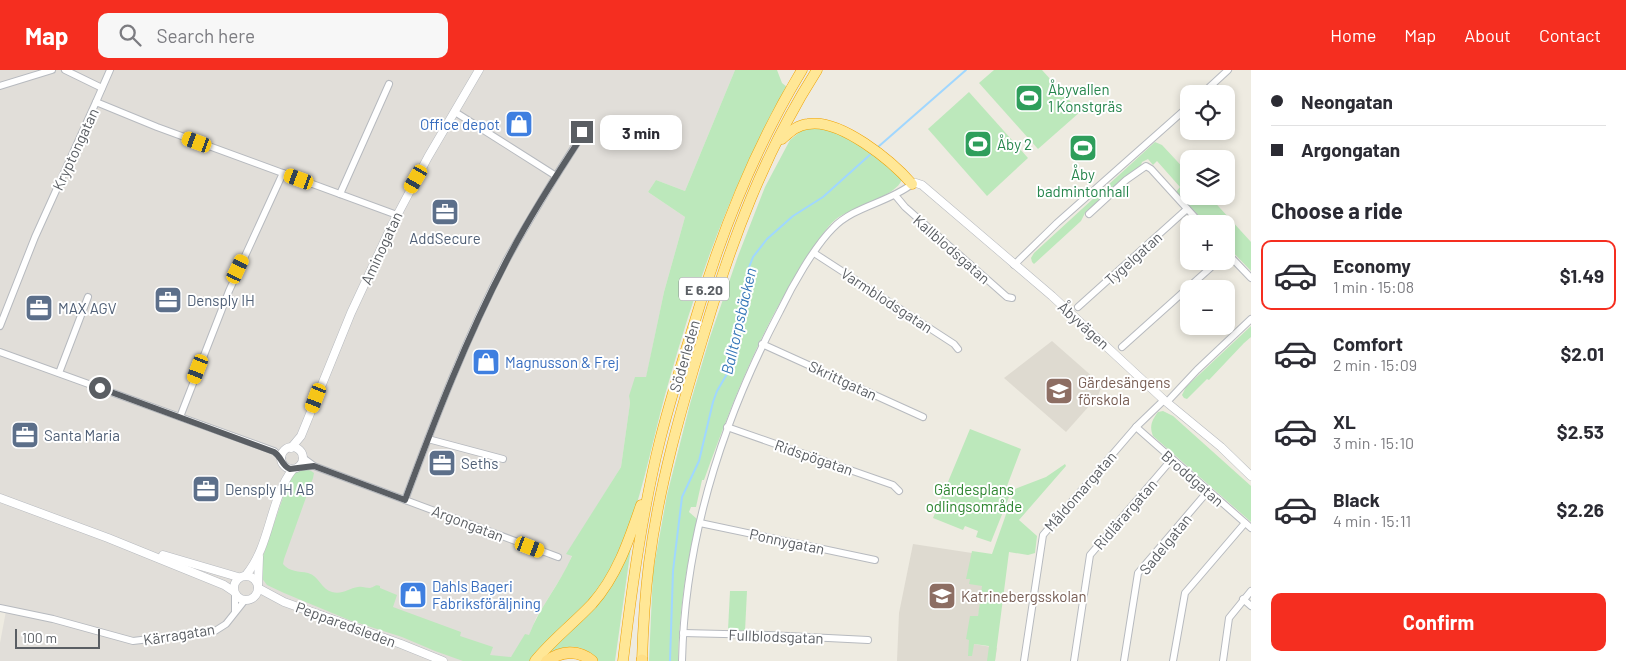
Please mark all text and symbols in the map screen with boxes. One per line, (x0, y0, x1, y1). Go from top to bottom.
search box (98, 13, 448, 58)
text: Map (25, 21, 68, 50)
icon: search (116, 21, 144, 49)
text: Search here (156, 24, 255, 47)
text: Home (1330, 24, 1376, 46)
text: Map (1404, 24, 1436, 46)
text: About (1464, 24, 1511, 46)
text: Contact (1539, 24, 1601, 46)
place label: Åbyvallen 1 Konstgräs (1048, 79, 1122, 115)
sports icon: Åbyvallen 1 Konstgräs (1014, 83, 1044, 113)
map controls (1180, 85, 1235, 335)
button: locate (1180, 85, 1235, 140)
text: Neongatan (1301, 90, 1393, 113)
street label: Kryptongatan (48, 105, 102, 193)
shop icon: Office depot (504, 109, 534, 139)
callout: 3 min (600, 114, 682, 150)
place label: Office depot (420, 115, 500, 133)
route end (571, 121, 593, 143)
text: 3 min (622, 123, 660, 142)
sports icon: Åby 2 (963, 129, 993, 159)
car (180, 130, 213, 154)
sports icon: Åby badmintonhall (1068, 133, 1098, 163)
place label: Åby 2 (997, 134, 1032, 153)
text: Argongatan (1301, 138, 1400, 161)
button: layers (1180, 150, 1235, 205)
car (402, 162, 429, 196)
place label: Åby badmintonhall (1037, 164, 1129, 200)
car (282, 167, 315, 191)
office icon: AddSecure (430, 197, 460, 227)
text: Choose a ride (1271, 197, 1403, 223)
street label: Aminogatan (356, 209, 406, 287)
street label: Kallblodsgatan (910, 211, 994, 287)
button: + (1180, 215, 1235, 270)
street label: Tygelgatan (1101, 228, 1165, 288)
place label: AddSecure (409, 229, 481, 247)
car (224, 252, 251, 286)
icon: car (1273, 253, 1318, 298)
text: Economy (1333, 254, 1411, 277)
street label: Varmblodsgatan (838, 264, 936, 336)
text: $1.49 (1560, 264, 1604, 287)
water label: Balltorpsbäcken (716, 266, 760, 376)
text: 1 min · 15:08 (1333, 277, 1414, 296)
road number: E 6.20 (679, 278, 729, 300)
button: − (1180, 280, 1235, 335)
office icon: Densply IH (153, 285, 183, 315)
place label: Densply IH (187, 291, 255, 309)
office icon: MAX AGV (24, 293, 54, 323)
street label: Åbyvägen (1055, 297, 1114, 353)
place label: MAX AGV (58, 299, 117, 317)
street label: Söderleden (665, 318, 703, 394)
icon: car (1273, 331, 1318, 376)
text: Comfort (1333, 332, 1403, 355)
text: $2.01 (1561, 342, 1604, 365)
shop icon: Magnusson & Frej (471, 347, 501, 377)
car (185, 352, 210, 386)
place label: Magnusson & Frej (505, 353, 619, 371)
text: 2 min · 15:09 (1333, 355, 1417, 374)
street label: Skrittgatan (806, 356, 880, 404)
place label: Gärdesängens förskola (1078, 373, 1170, 408)
school or university icon: Gärdesängens förskola (1044, 376, 1074, 406)
route start (89, 377, 111, 399)
car (303, 381, 328, 415)
icon: car (1273, 409, 1318, 454)
text: XL (1333, 410, 1356, 433)
office icon: Santa Maria (10, 420, 40, 450)
text: $2.53 (1557, 420, 1604, 443)
place label: Santa Maria (44, 426, 120, 444)
text: 3 min · 15:10 (1333, 433, 1414, 452)
street label: Ridspögatan (773, 435, 855, 479)
street label: Broddgatan (1158, 446, 1228, 510)
street label: Måldomargatan (1040, 447, 1120, 535)
office icon: Seths (427, 448, 457, 478)
place label: Seths (461, 454, 498, 472)
office icon: Densply IH AB (191, 474, 221, 504)
street label: Ridlärargatan (1089, 475, 1161, 553)
place label: Densply IH AB (225, 480, 314, 498)
park label: Gärdesplans odlingsområde (926, 480, 1022, 515)
icon: car (1273, 487, 1318, 532)
text: Black (1333, 488, 1380, 511)
text: $2.26 (1557, 498, 1604, 521)
street label: Argongatan (430, 501, 506, 545)
street label: Sadelgatan (1135, 510, 1195, 578)
text: 4 min · 15:11 (1333, 511, 1411, 530)
street label: Ponnygatan (748, 524, 826, 558)
car (513, 535, 546, 559)
place label: Dahls Bageri Fabriksföräljning (432, 577, 541, 612)
shop icon: Dahls Bageri Fabriksföräljning (398, 580, 428, 610)
school or university icon: Katrinebergsskolan (927, 581, 957, 611)
place label: Katrinebergsskolan (961, 587, 1087, 605)
button: Confirm (1271, 593, 1606, 651)
street label: Pepparedsleden (293, 598, 399, 650)
street label: Kärragatan (142, 619, 216, 649)
street label: Fullblodsgatan (728, 625, 824, 647)
scale bar (15, 626, 100, 649)
text: 100 m (22, 629, 57, 646)

